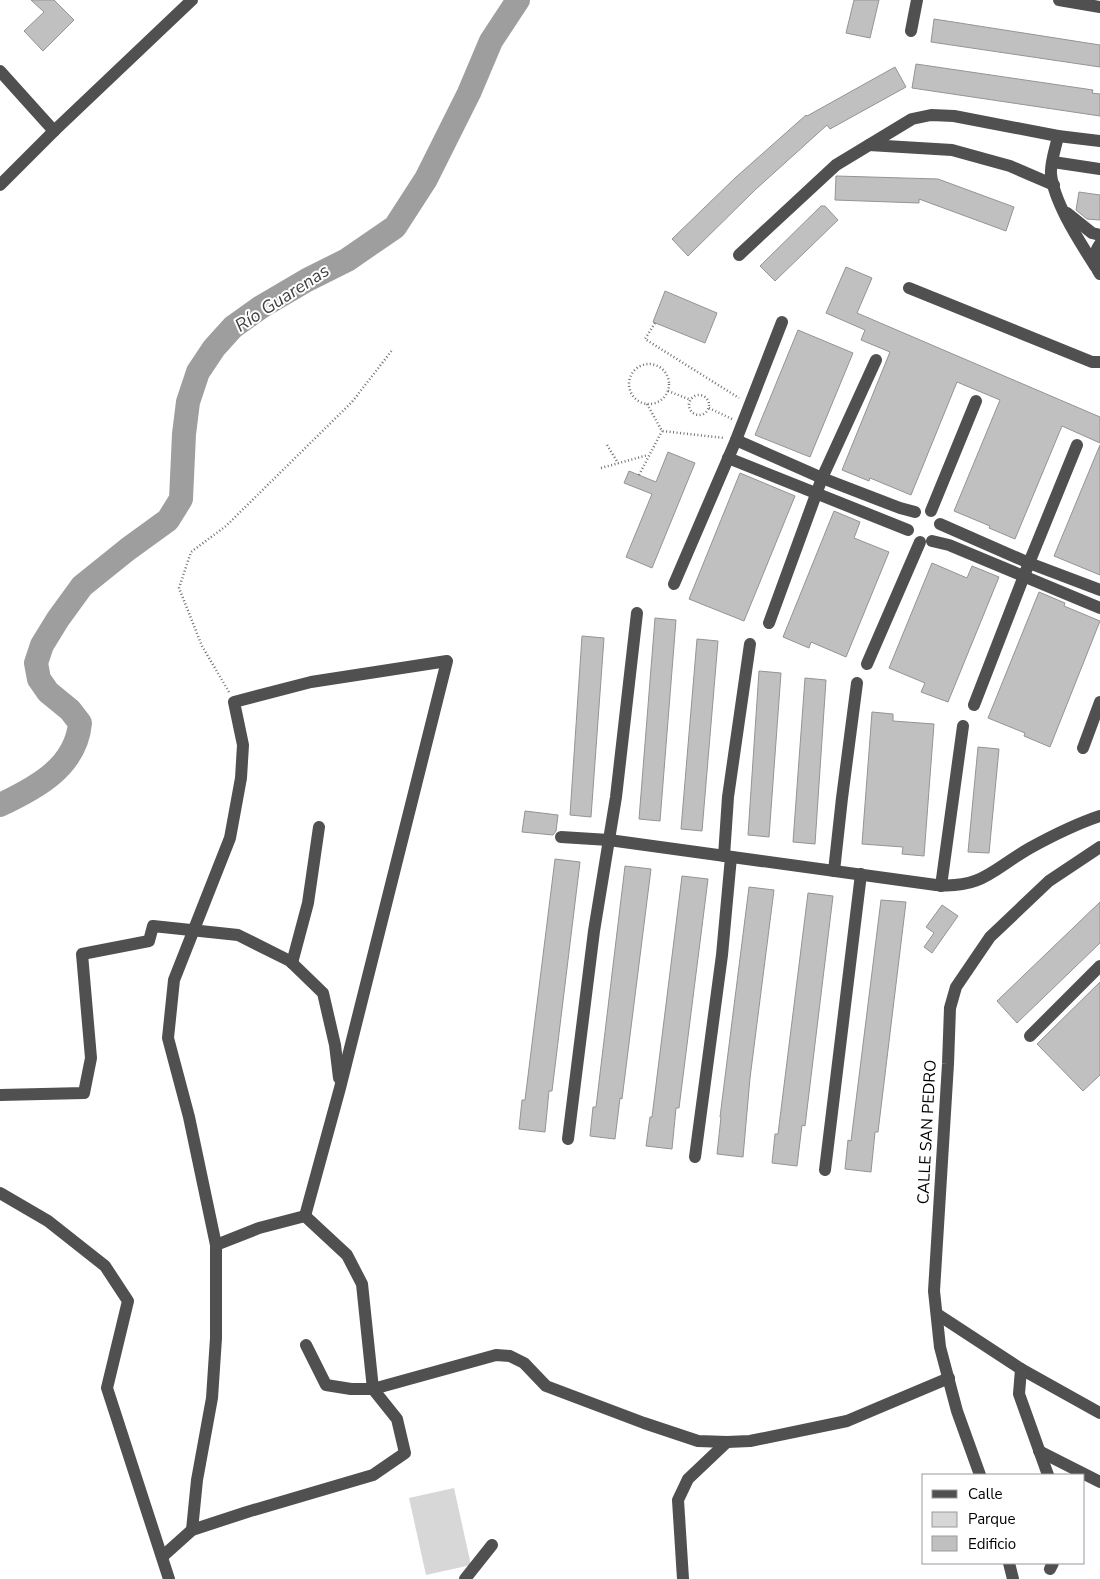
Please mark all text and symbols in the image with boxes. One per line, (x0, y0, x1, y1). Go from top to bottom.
water label: Río Guarenas (230, 259, 334, 337)
street label: CALLE SAN PEDRO (912, 1059, 942, 1205)
legend (922, 1474, 1085, 1564)
text: Calle (968, 1484, 1003, 1504)
text: Parque (968, 1509, 1016, 1529)
text: Edificio (968, 1534, 1016, 1554)

